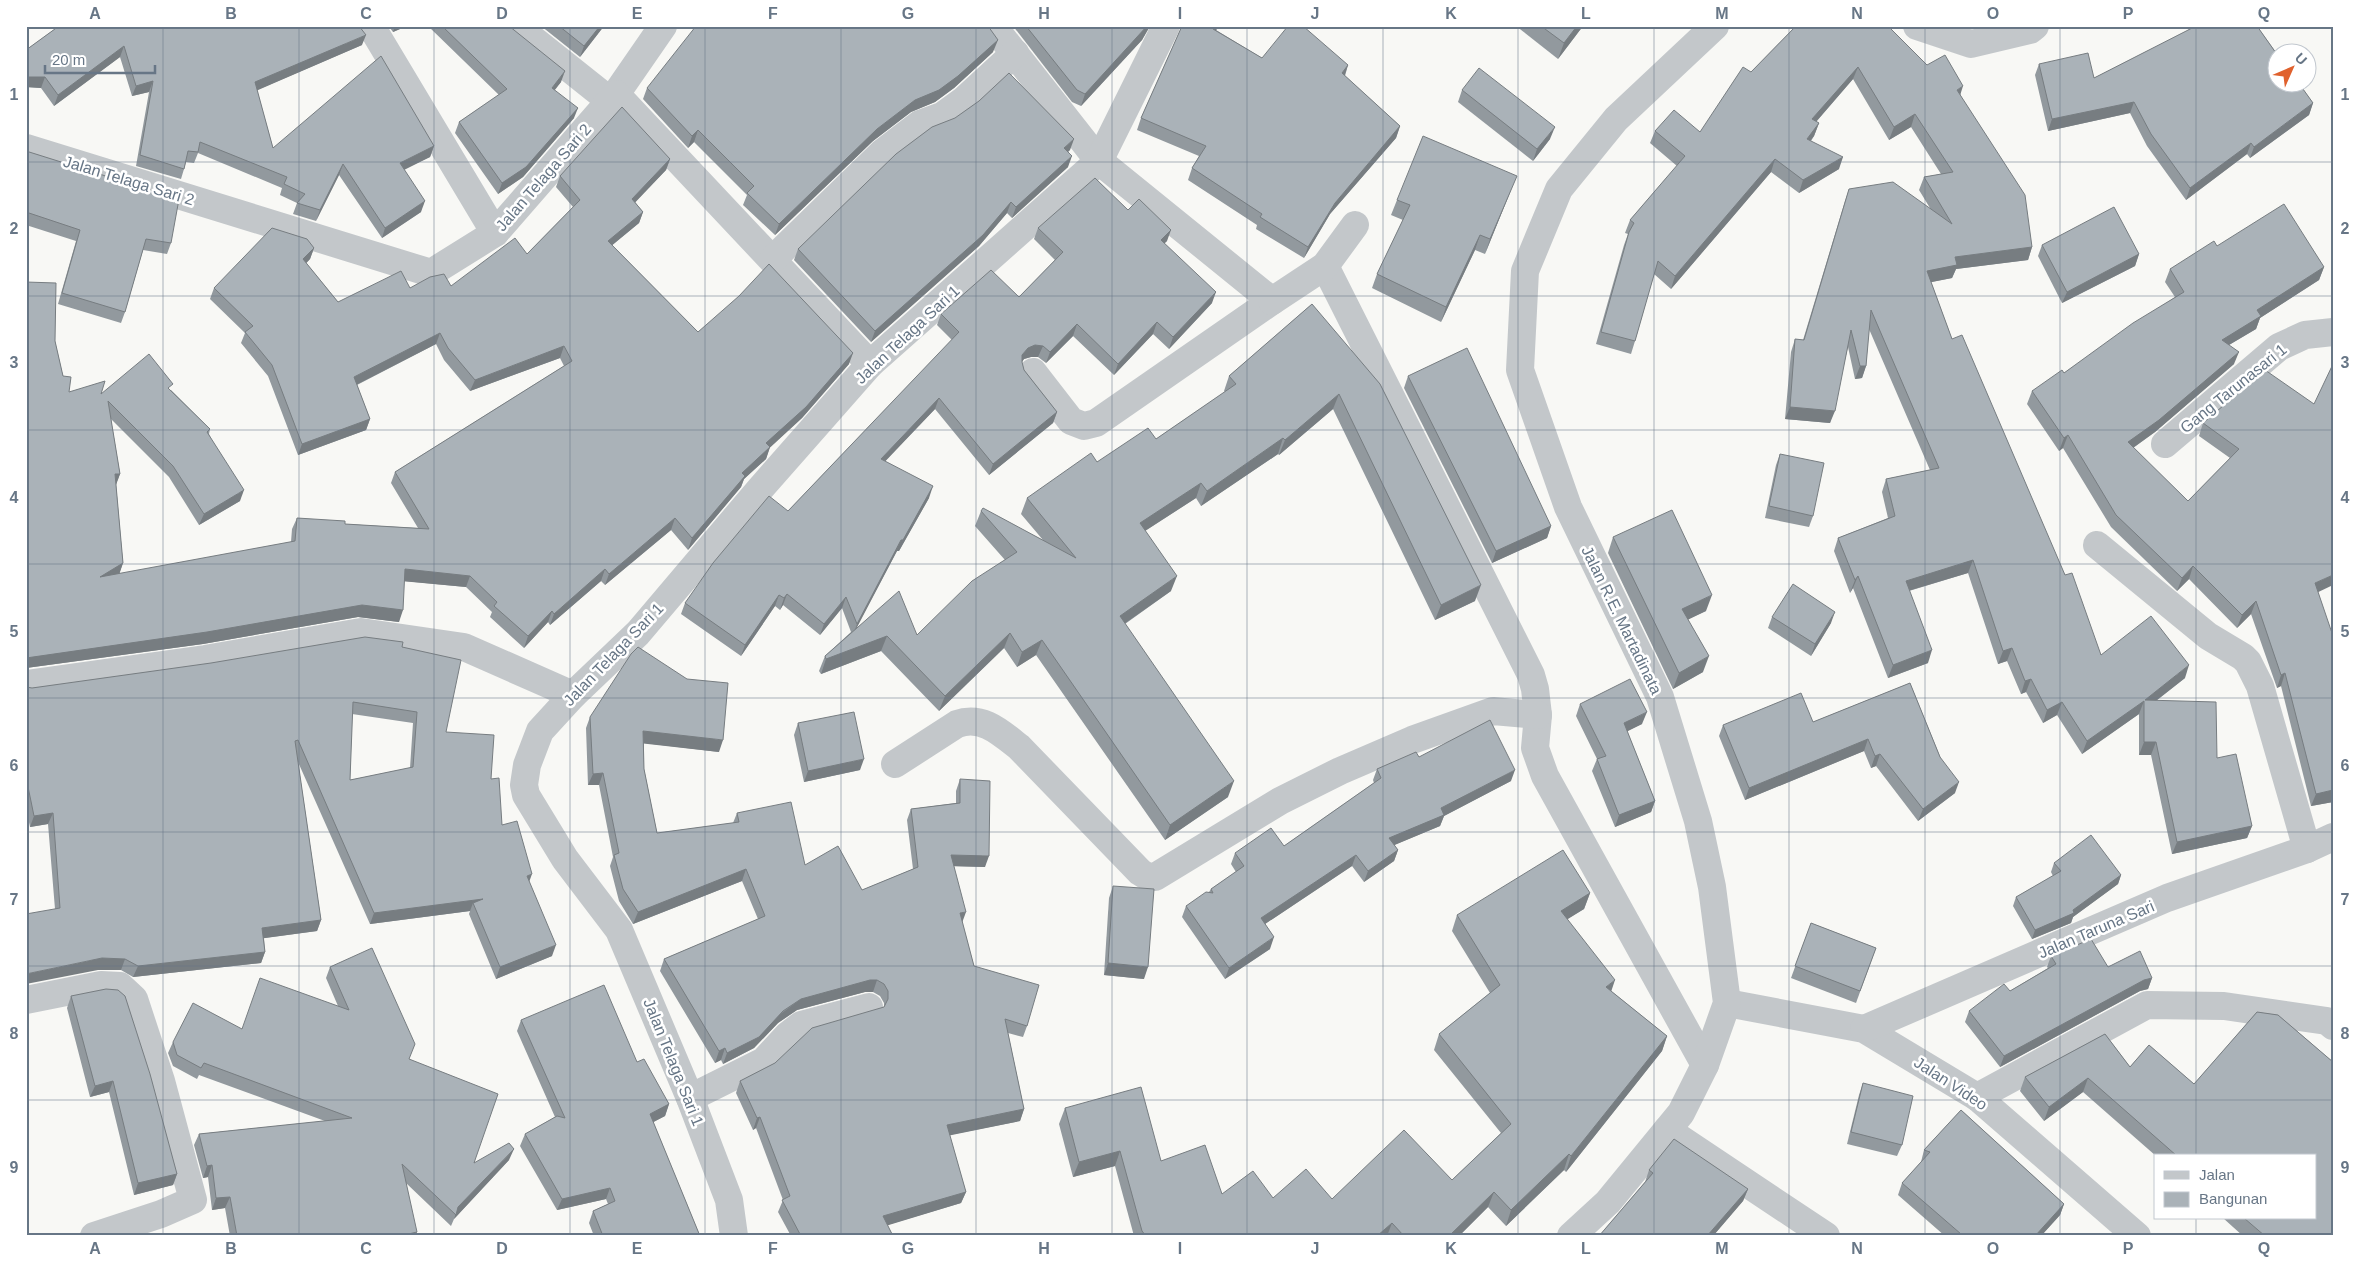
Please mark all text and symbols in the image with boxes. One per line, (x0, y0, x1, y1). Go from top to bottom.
text: A (89, 5, 101, 22)
text: B (225, 5, 237, 22)
text: C (360, 5, 372, 22)
text: D (496, 5, 508, 22)
text: E (632, 5, 643, 22)
text: F (768, 5, 778, 22)
text: G (902, 5, 914, 22)
text: H (1038, 5, 1050, 22)
text: I (1178, 5, 1182, 22)
text: J (1311, 5, 1319, 22)
text: K (1445, 5, 1457, 22)
text: L (1581, 5, 1591, 22)
text: M (1715, 5, 1729, 22)
text: N (1851, 5, 1863, 22)
text: O (1987, 5, 1999, 22)
text: P (2123, 5, 2134, 22)
text: Q (2258, 5, 2270, 22)
scale bar (45, 42, 155, 74)
north arrow (2266, 42, 2316, 92)
text: U (2292, 50, 2310, 68)
text: 20 m (52, 51, 85, 68)
text: 1 (10, 86, 19, 103)
text: 1 (2341, 86, 2350, 103)
street label: Jalan Telaga Sari 2 (492, 120, 594, 234)
street label: Jalan Telaga Sari 2 (61, 152, 196, 208)
text: 2 (10, 220, 19, 237)
text: 2 (2341, 220, 2350, 237)
street label: Jalan Telaga Sari 1 (852, 282, 963, 387)
street label: Gang Tarunasari 1 (2177, 340, 2290, 436)
text: 3 (10, 354, 19, 371)
text: 3 (2341, 354, 2350, 371)
text: 4 (10, 489, 19, 506)
text: 4 (2341, 489, 2350, 506)
street label: Jalan R.E. Martadinata (1578, 543, 1665, 697)
street label: Jalan Telaga Sari 1 (560, 600, 667, 709)
text: 5 (10, 623, 19, 640)
text: 5 (2341, 623, 2350, 640)
text: 6 (10, 757, 19, 774)
text: 6 (2341, 757, 2350, 774)
text: 7 (10, 891, 19, 908)
text: 7 (2341, 891, 2350, 908)
street label: Jalan Taruna Sari (2036, 897, 2157, 962)
street label: Jalan Telaga Sari 1 (640, 996, 707, 1128)
text: 8 (10, 1025, 19, 1042)
text: 8 (2341, 1025, 2350, 1042)
street label: Jalan Video (1911, 1054, 1990, 1113)
legend (2154, 1154, 2316, 1220)
text: 9 (10, 1159, 19, 1176)
text: 9 (2341, 1159, 2350, 1176)
text: Jalan (2199, 1166, 2235, 1183)
text: Bangunan (2199, 1190, 2267, 1207)
text: A (89, 1240, 101, 1257)
text: B (225, 1240, 237, 1257)
text: C (360, 1240, 372, 1257)
text: D (496, 1240, 508, 1257)
text: E (632, 1240, 643, 1257)
text: F (768, 1240, 778, 1257)
text: G (902, 1240, 914, 1257)
text: H (1038, 1240, 1050, 1257)
text: I (1178, 1240, 1182, 1257)
text: J (1311, 1240, 1319, 1257)
text: K (1445, 1240, 1457, 1257)
text: L (1581, 1240, 1591, 1257)
text: M (1715, 1240, 1729, 1257)
text: N (1851, 1240, 1863, 1257)
text: O (1987, 1240, 1999, 1257)
text: P (2123, 1240, 2134, 1257)
text: Q (2258, 1240, 2270, 1257)

